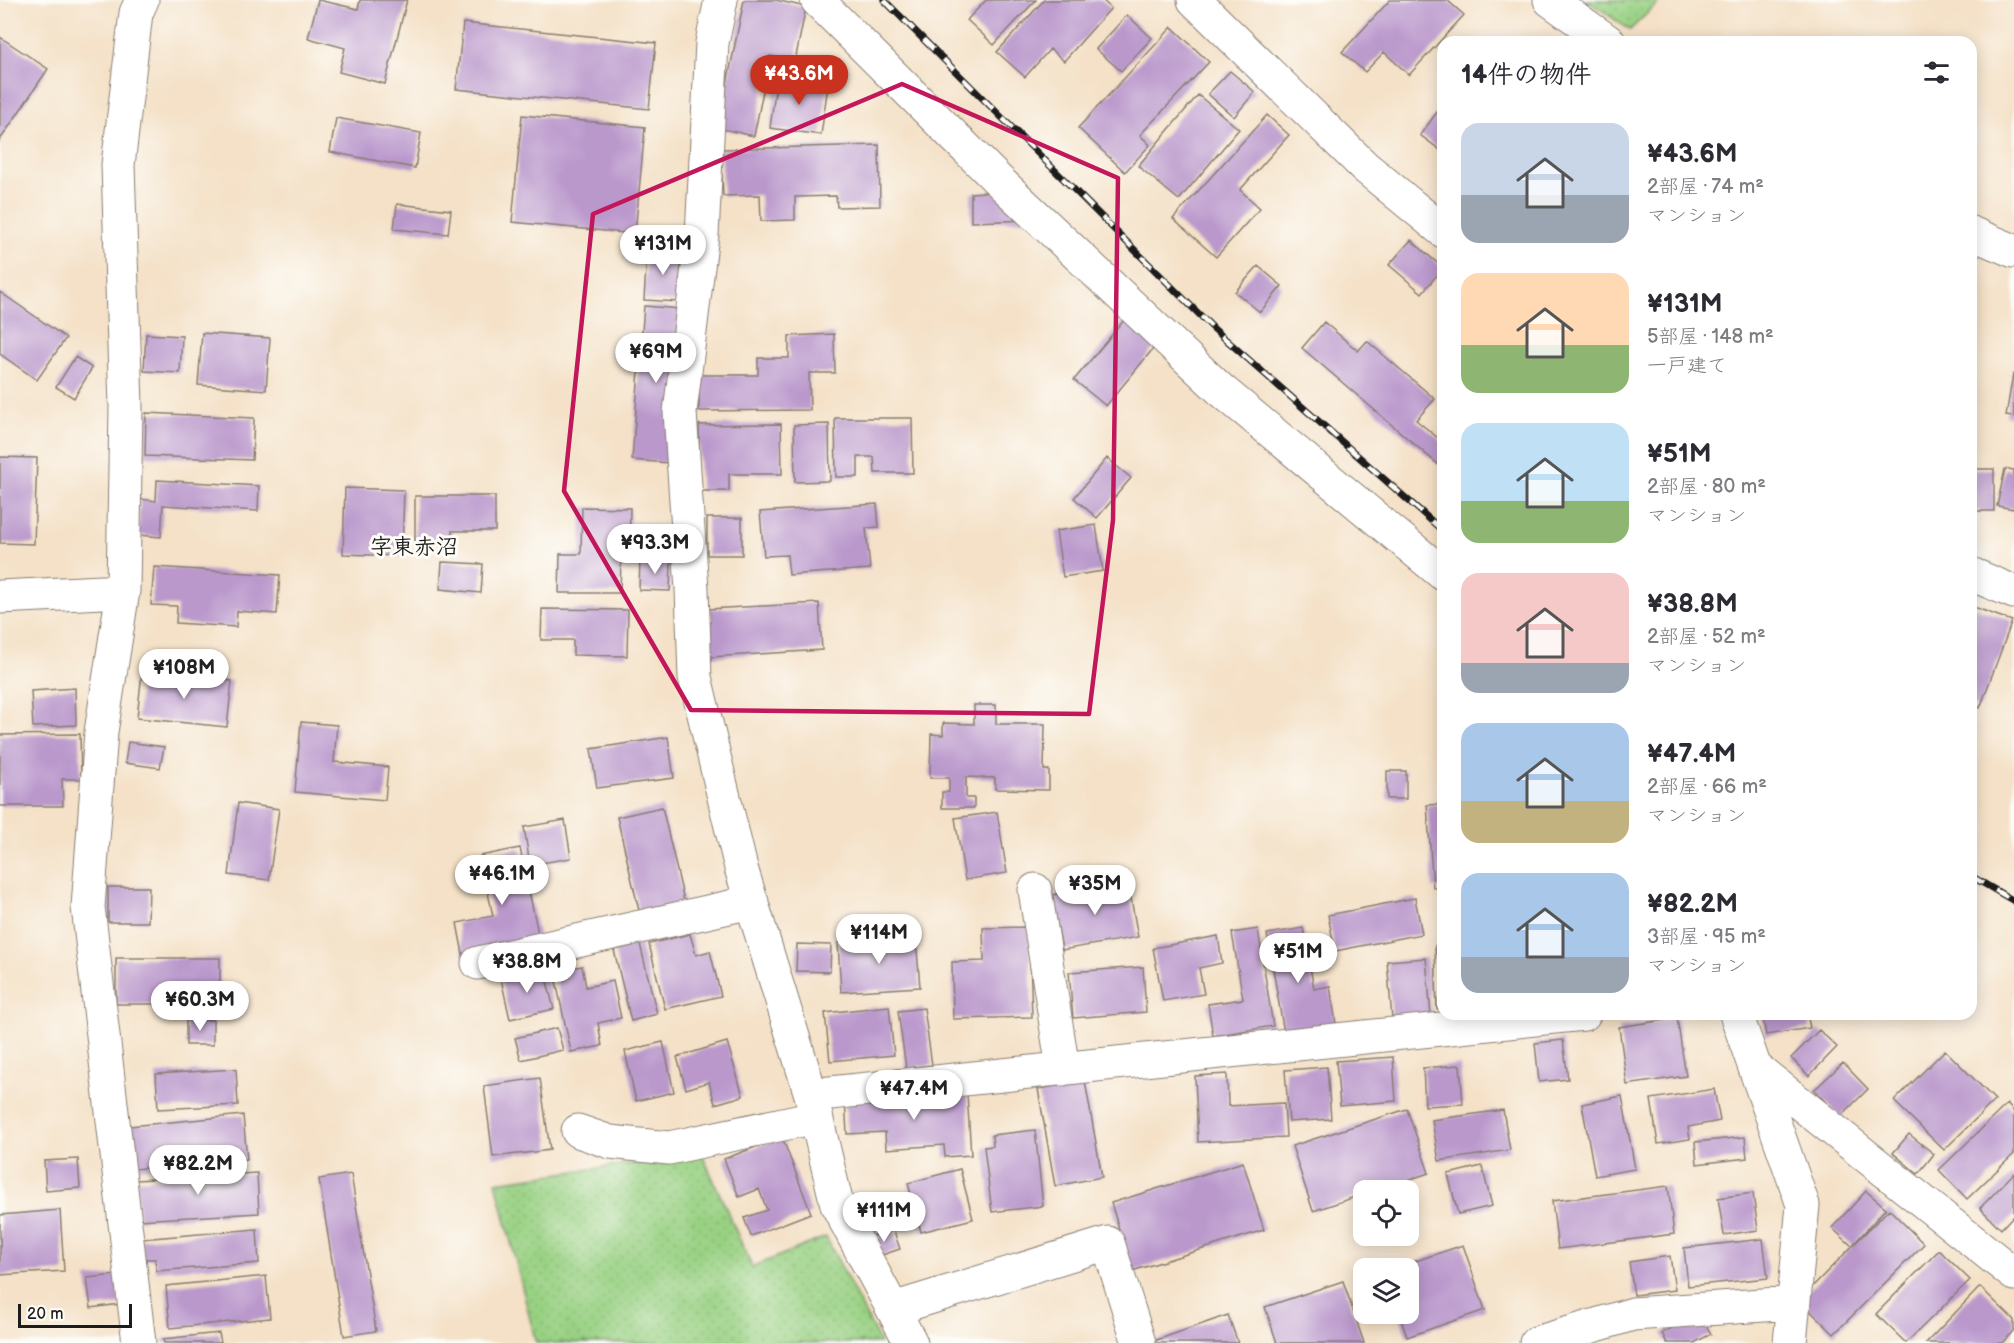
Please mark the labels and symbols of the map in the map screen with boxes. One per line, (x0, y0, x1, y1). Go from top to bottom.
pin: ¥43.6M (750, 55, 848, 106)
pin: ¥131M (621, 225, 705, 276)
pin: ¥69M (620, 333, 692, 384)
pin: ¥93.3M (606, 524, 704, 575)
district label: 字東赤沼 (370, 534, 458, 561)
pin: ¥108M (142, 649, 226, 700)
pin: ¥46.1M (453, 855, 551, 906)
pin: ¥35M (1059, 865, 1131, 916)
pin: ¥114M (837, 914, 921, 965)
pin: ¥51M (1262, 933, 1334, 984)
pin: ¥38.8M (478, 943, 576, 994)
pin: ¥60.3M (151, 981, 249, 1032)
pin: ¥47.4M (865, 1070, 963, 1121)
pin: ¥82.2M (149, 1145, 247, 1196)
pin: ¥111M (842, 1192, 926, 1243)
scale bar (18, 1301, 132, 1328)

